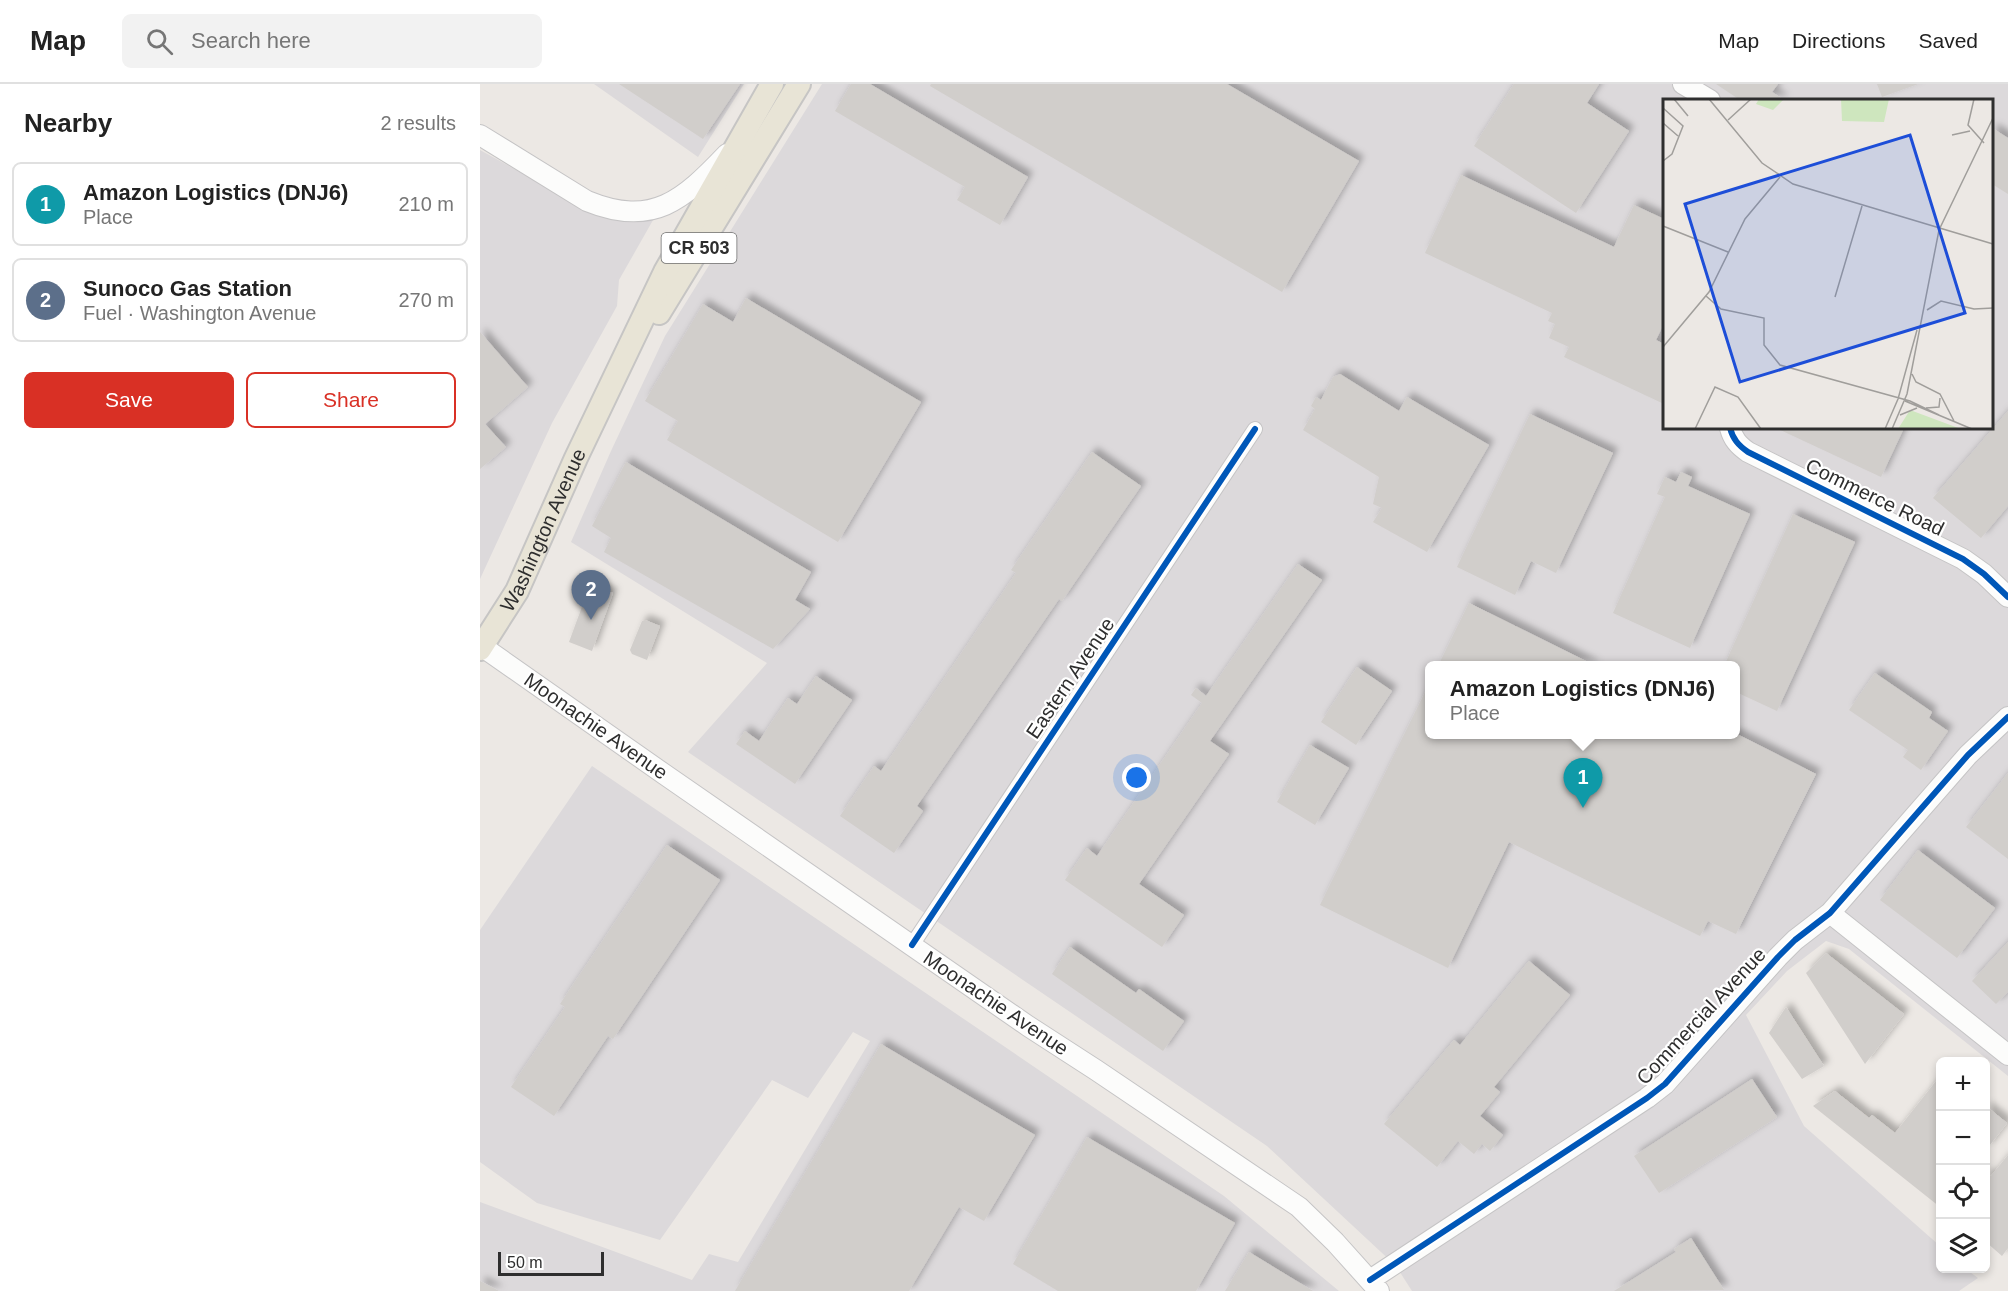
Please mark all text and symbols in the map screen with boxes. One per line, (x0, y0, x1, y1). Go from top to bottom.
search box (122, 14, 542, 68)
text: Map (30, 25, 86, 56)
icon: search (143, 25, 176, 58)
text: Search here (191, 28, 311, 53)
text: Map (1718, 29, 1759, 52)
text: Directions (1792, 29, 1885, 52)
text: Saved (1918, 29, 1978, 52)
inset map (1663, 99, 1993, 429)
text: Nearby (24, 108, 112, 138)
text: 2 results (380, 112, 456, 134)
text: Amazon Logistics (DNJ6) (83, 180, 348, 205)
text: 1 (40, 193, 51, 215)
text: 210 m (398, 193, 454, 215)
text: Place (83, 206, 133, 228)
road number: CR 503 (662, 233, 736, 263)
text: Sunoco Gas Station (83, 276, 292, 301)
text: 2 (40, 289, 51, 311)
text: 270 m (398, 289, 454, 311)
text: Fuel · Washington Avenue (83, 302, 316, 324)
button: Save (24, 372, 234, 428)
button: Share (246, 372, 456, 428)
street label: Washington Avenue (496, 445, 590, 616)
street label: Commerce Road (1802, 454, 1948, 540)
pin: 2 (572, 570, 610, 620)
street label: Eastern Avenue (1021, 613, 1119, 743)
popup (1425, 661, 1740, 739)
street label: Moonachie Avenue (520, 668, 672, 784)
text: Amazon Logistics (DNJ6) (1450, 676, 1715, 701)
text: Place (1450, 702, 1500, 724)
pin: 1 (1564, 758, 1602, 808)
your location (1122, 763, 1151, 792)
street label: Commercial Avenue (1632, 943, 1770, 1089)
street label: Moonachie Avenue (919, 946, 1073, 1060)
map controls (1936, 1057, 1990, 1273)
button: + (1936, 1057, 1990, 1111)
button: − (1936, 1111, 1990, 1165)
button: locate (1936, 1165, 1990, 1219)
button: layers (1936, 1219, 1990, 1273)
scale bar (498, 1249, 604, 1276)
text: 50 m (507, 1254, 543, 1271)

